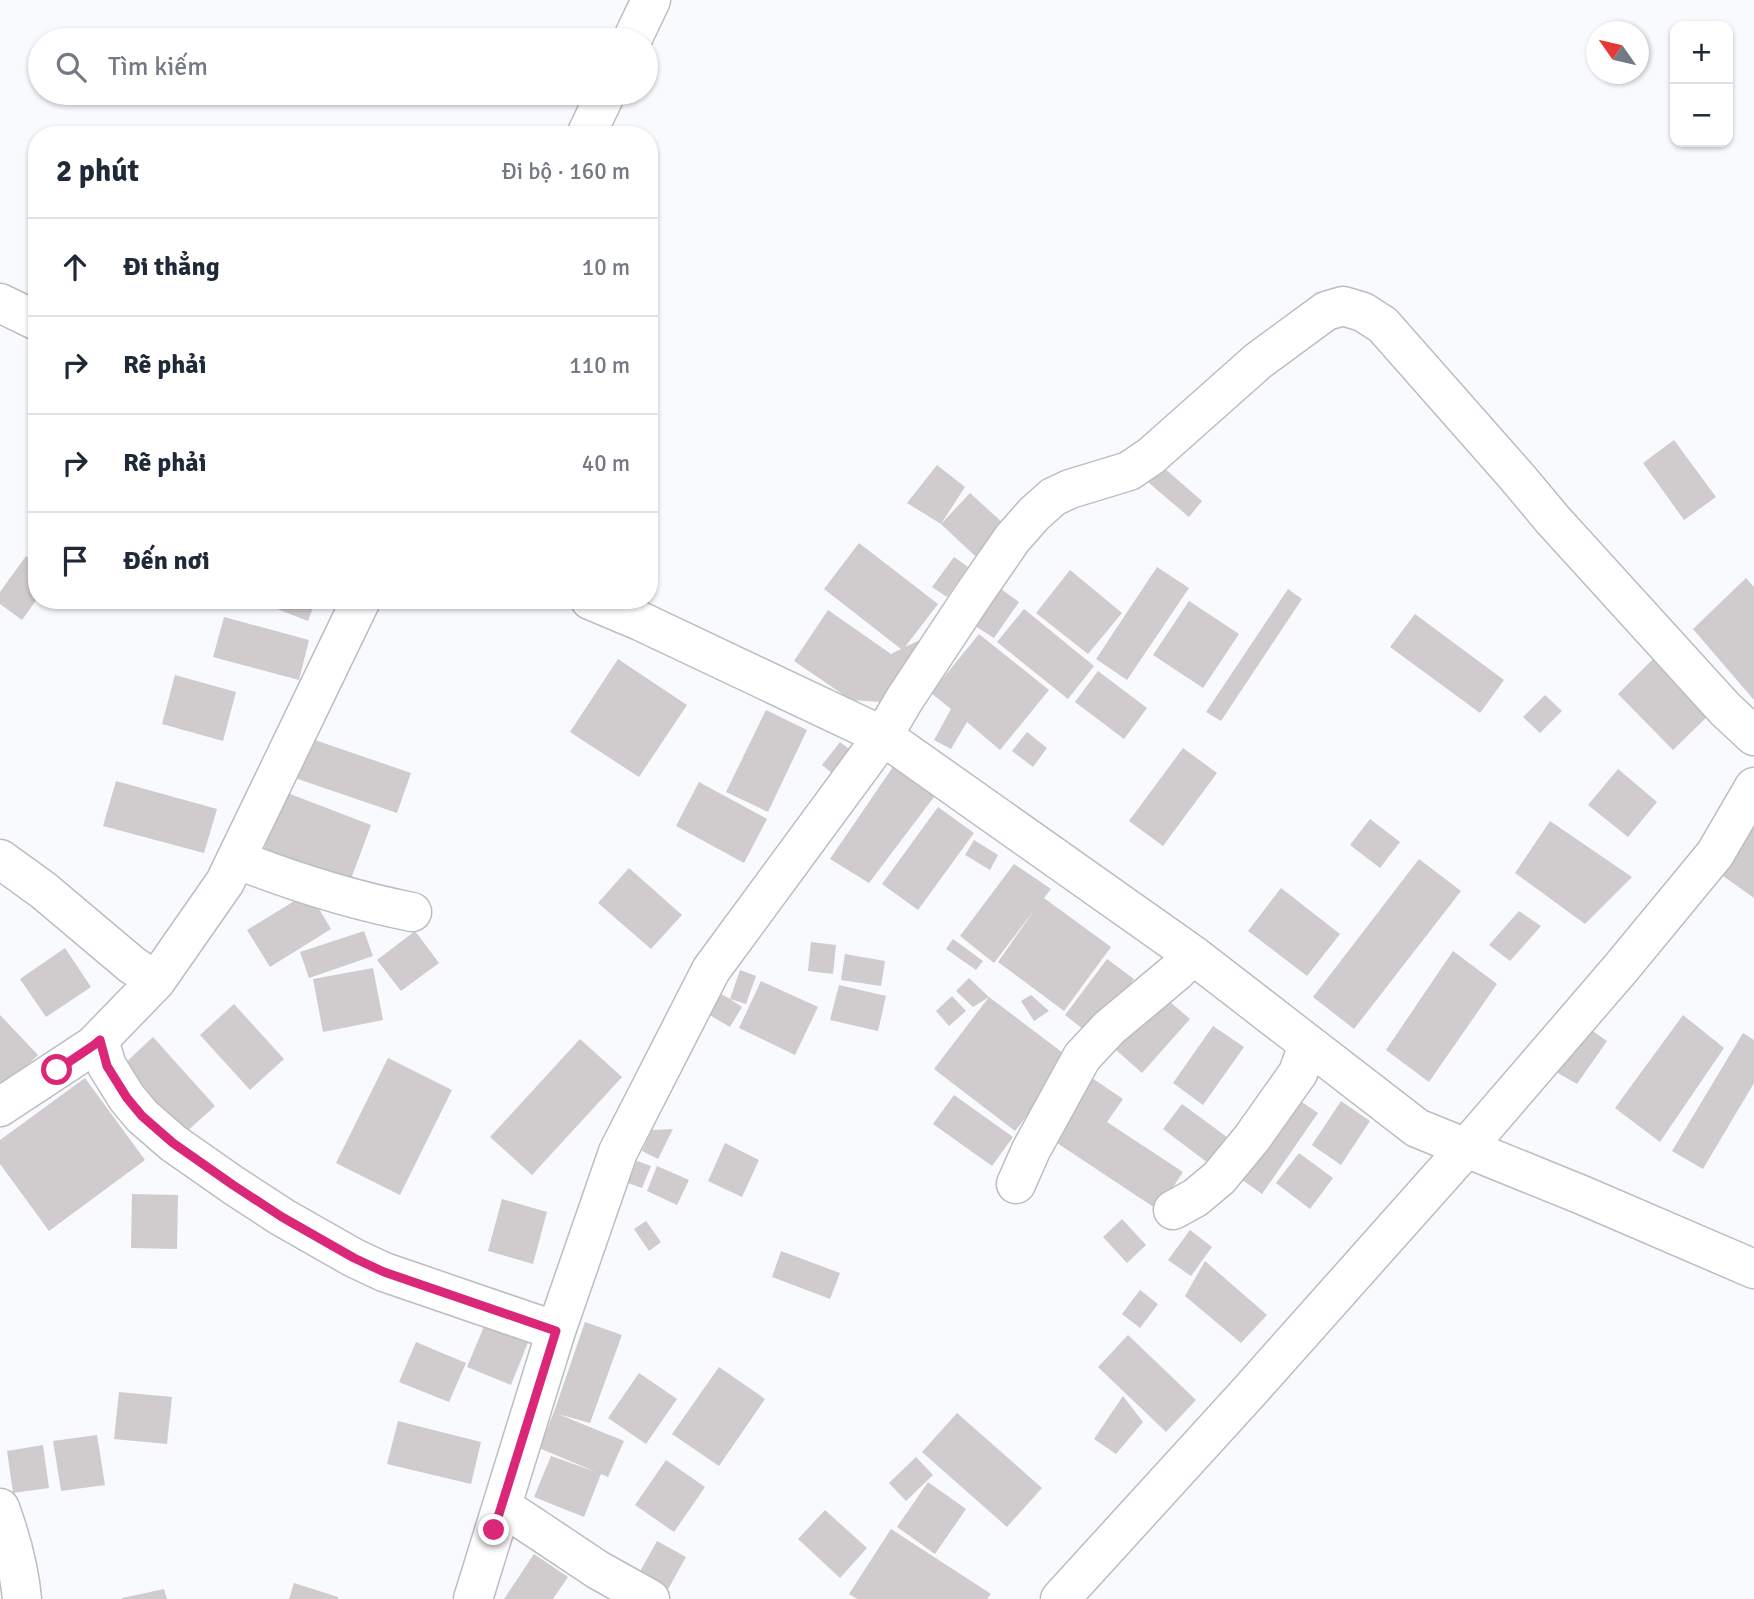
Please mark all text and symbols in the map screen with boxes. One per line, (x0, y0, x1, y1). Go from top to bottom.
north arrow (1586, 21, 1649, 84)
map controls (1670, 21, 1733, 147)
button: + (1670, 21, 1733, 84)
search box (28, 28, 658, 105)
icon: search (52, 48, 90, 86)
text: Tìm kiếm (108, 51, 208, 83)
button: − (1670, 84, 1733, 147)
text: 2 phút (56, 153, 139, 190)
text: Đi bộ · 160 m (502, 157, 630, 186)
icon: ahead (56, 248, 94, 286)
text: Đi thẳng (123, 251, 220, 283)
text: 10 m (582, 253, 630, 282)
icon: right (56, 346, 94, 384)
text: Rẽ phải (123, 349, 207, 381)
text: 110 m (569, 351, 630, 380)
icon: right (56, 444, 94, 482)
text: Rẽ phải (123, 447, 207, 479)
text: 40 m (582, 449, 630, 478)
icon: arrive (56, 542, 94, 580)
text: Đến nơi (123, 545, 210, 577)
route start (41, 1054, 72, 1085)
route end (478, 1514, 509, 1545)

